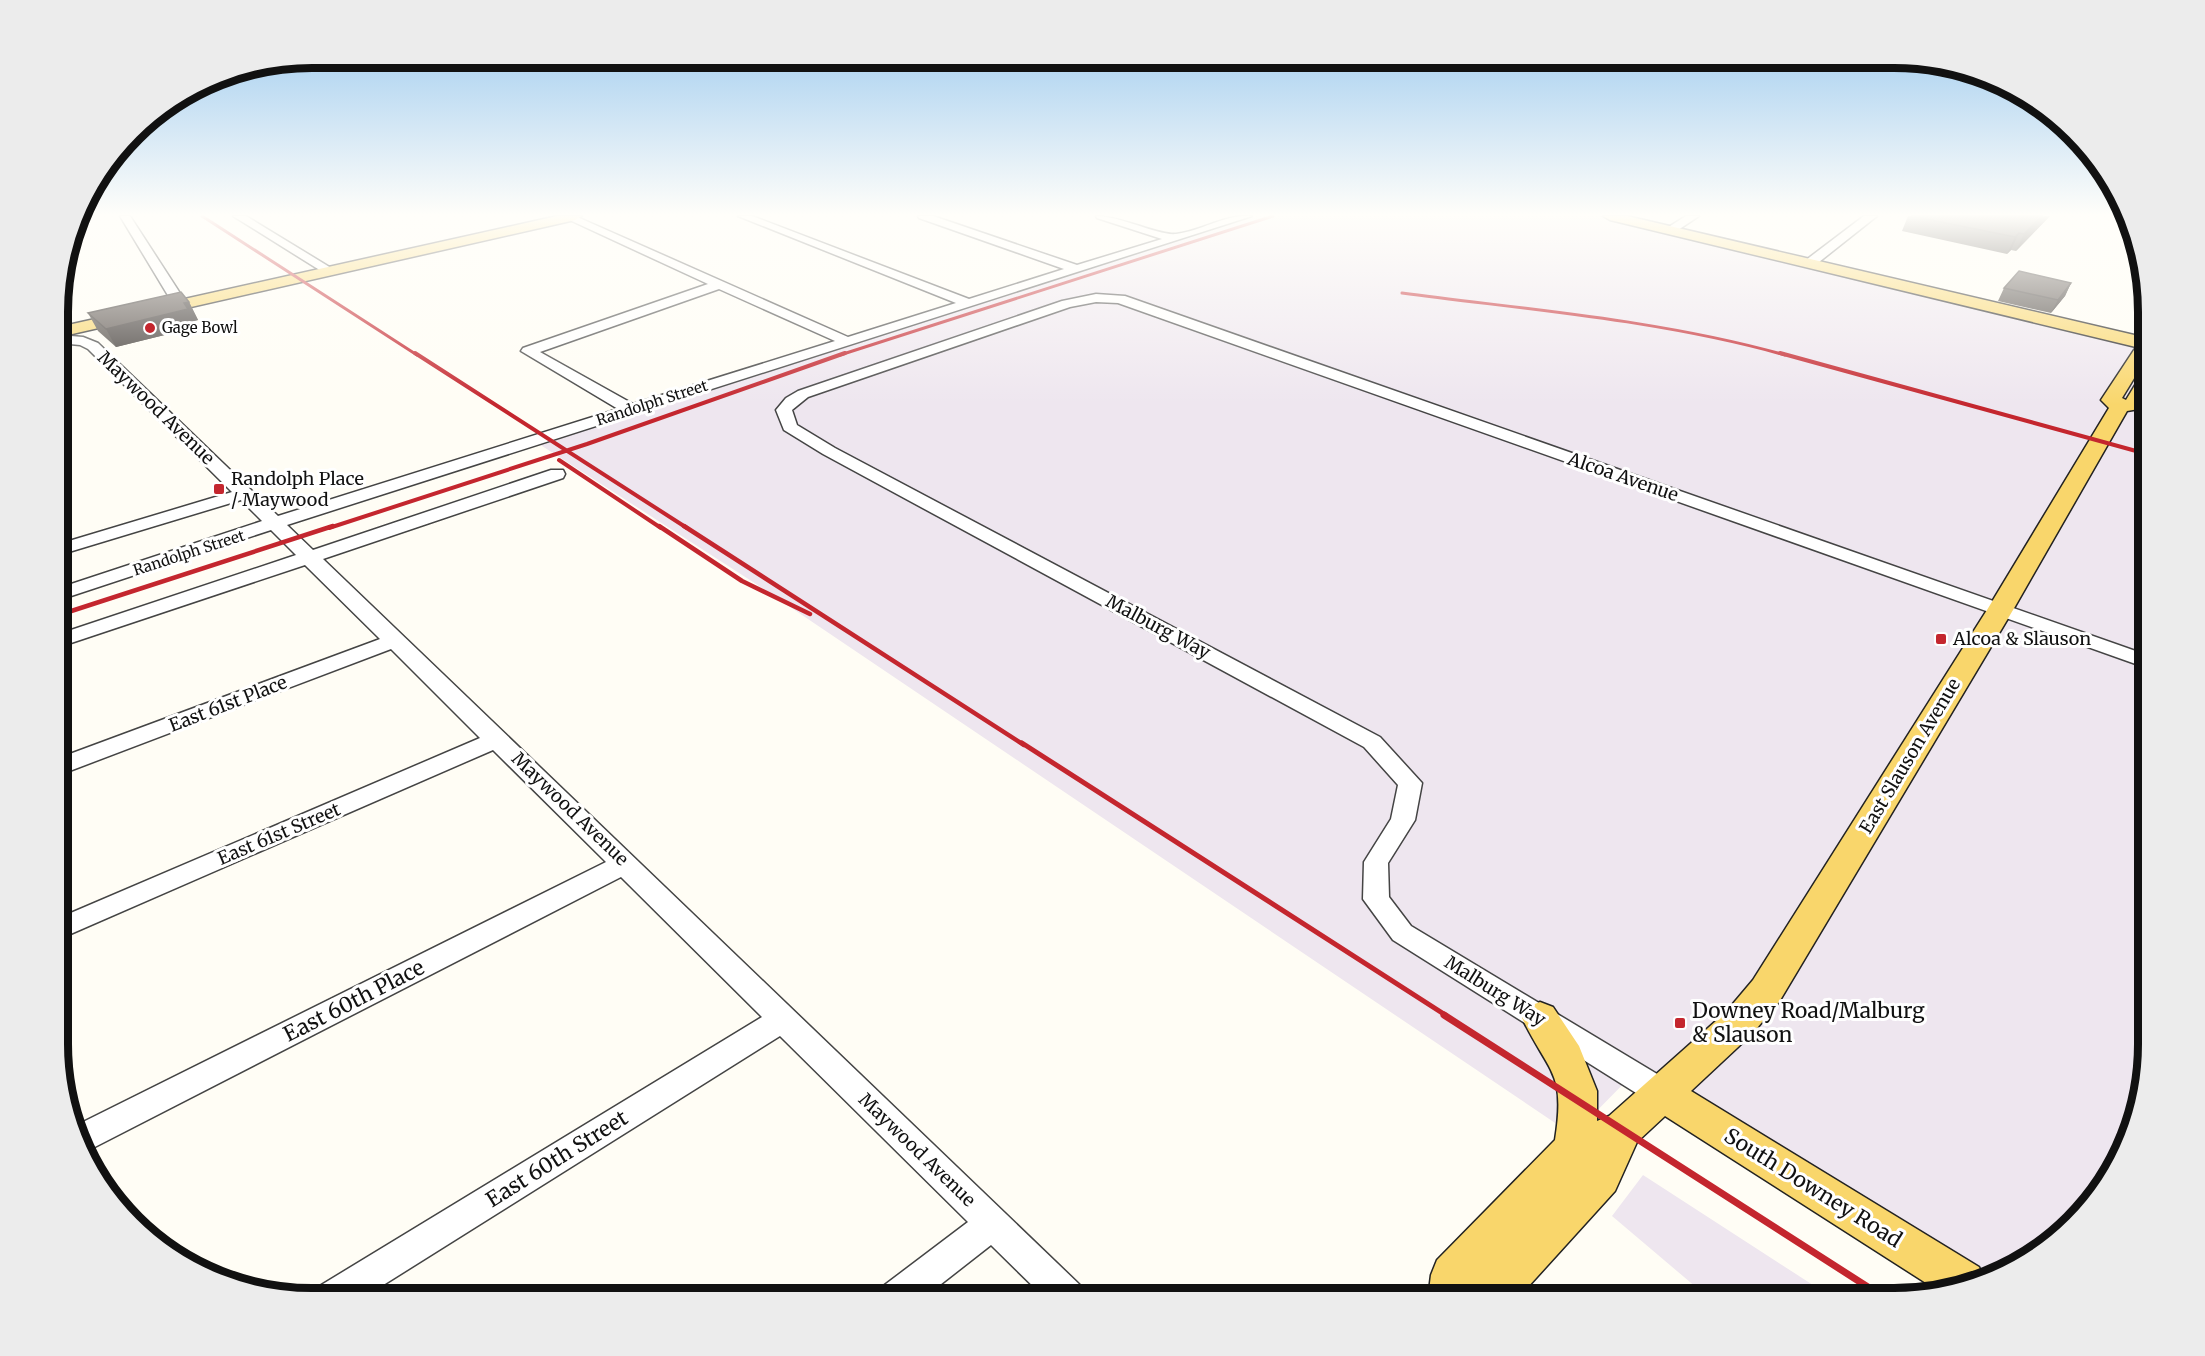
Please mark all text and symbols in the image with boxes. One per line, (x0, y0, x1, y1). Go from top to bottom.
place label: Gage Bowl (162, 318, 238, 337)
marker: Gage Bowl (143, 321, 157, 335)
street label: Maywood Avenue (93, 346, 220, 469)
street label: Randolph Street (594, 376, 710, 429)
street label: Alcoa Avenue (1564, 447, 1681, 506)
place label: Randolph Place / Maywood (231, 467, 364, 511)
marker: Randolph Place / Maywood (212, 482, 226, 496)
street label: Randolph Street (131, 526, 247, 579)
street label: Malburg Way (1102, 589, 1215, 664)
place label: Alcoa & Slauson (1952, 627, 2091, 650)
marker: Alcoa & Slauson (1934, 632, 1948, 646)
street label: East 61st Place (165, 670, 290, 737)
street label: East Slauson Avenue (1854, 674, 1965, 838)
street label: Maywood Avenue (507, 747, 634, 870)
street label: East 61st Street (214, 797, 344, 870)
street label: Malburg Way (1440, 950, 1550, 1031)
street label: East 60th Place (279, 953, 429, 1048)
place label: Downey Road/Malburg & Slauson (1692, 997, 1925, 1048)
marker: Downey Road/Malburg & Slauson (1673, 1016, 1687, 1030)
street label: Maywood Avenue (854, 1088, 981, 1211)
street label: East 60th Street (481, 1104, 633, 1213)
street label: South Downey Road (1719, 1122, 1907, 1253)

